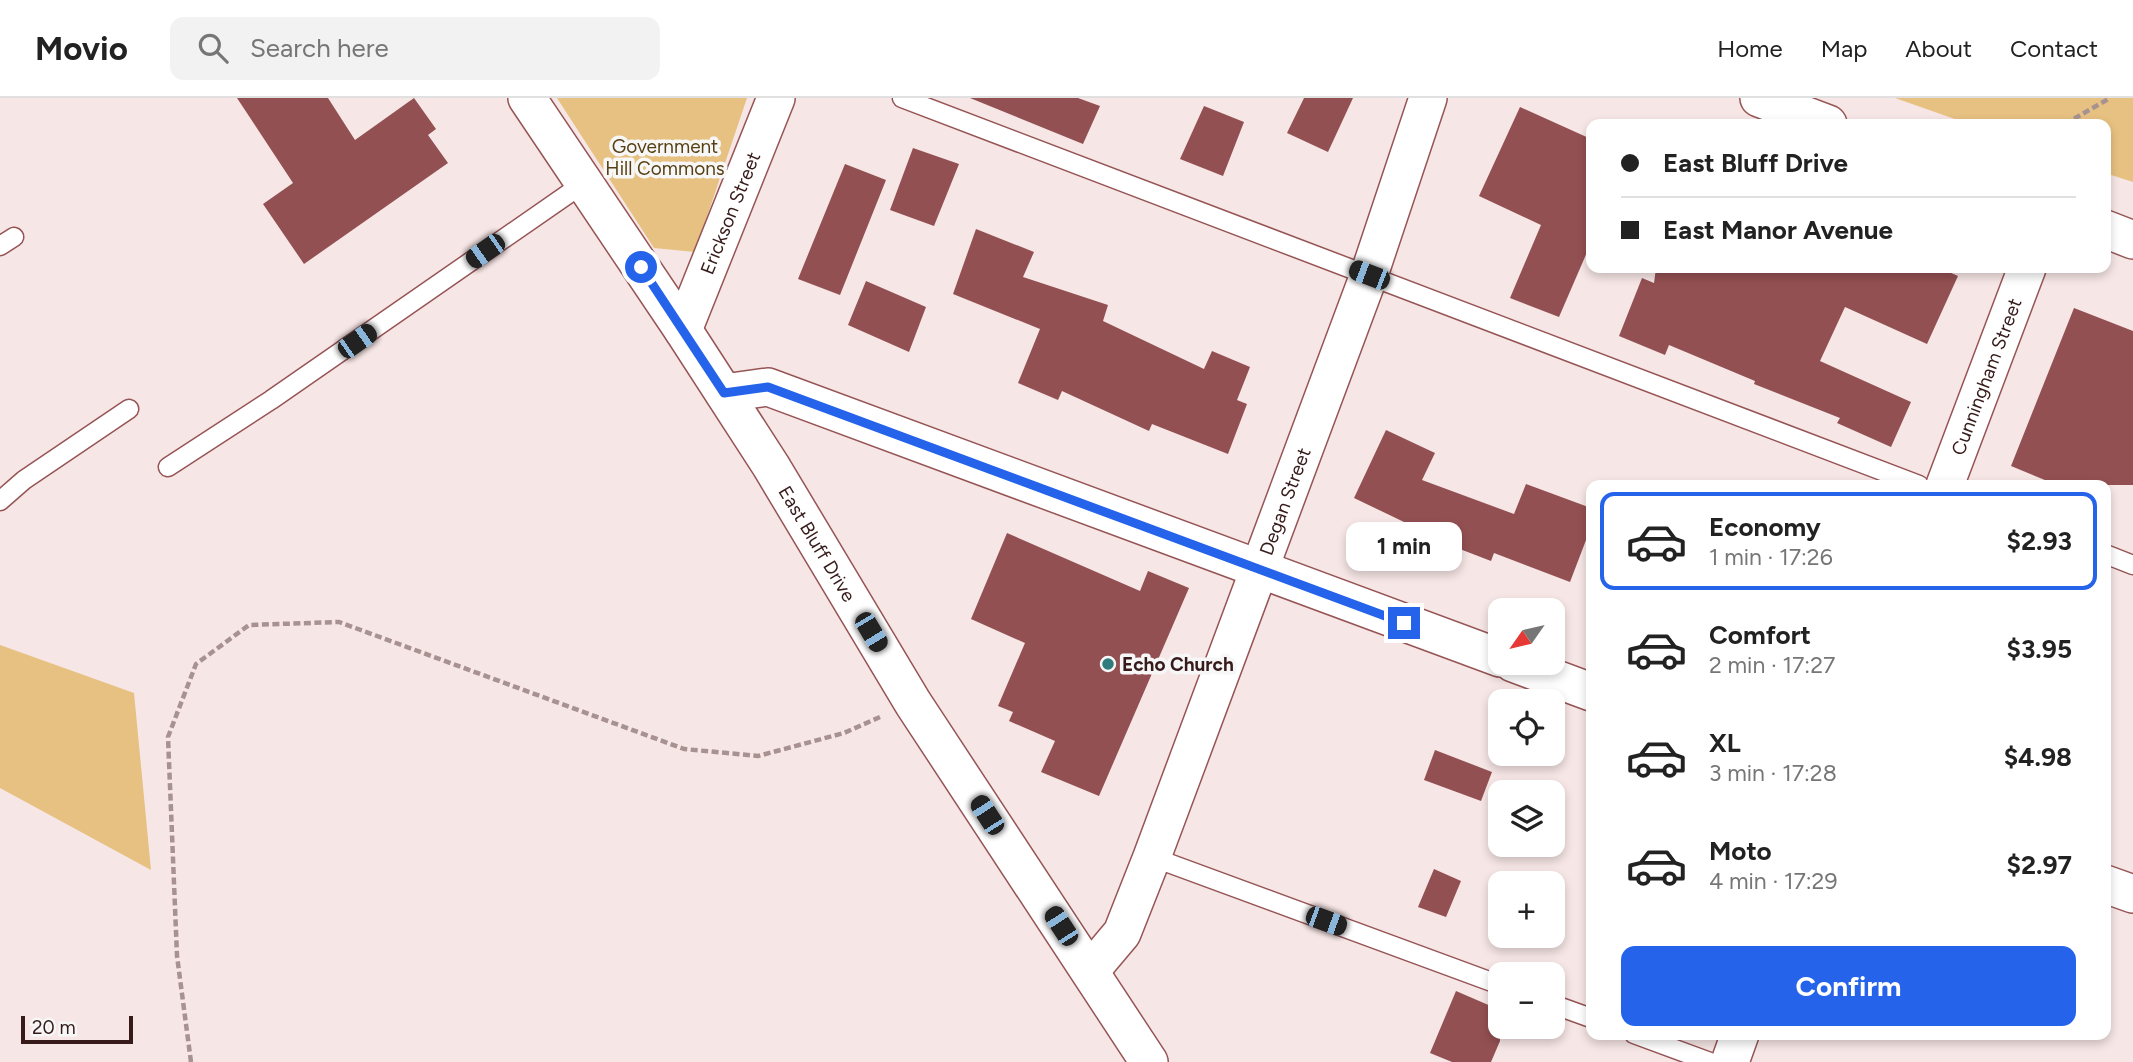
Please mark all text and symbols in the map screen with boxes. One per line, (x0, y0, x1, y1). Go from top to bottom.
search box (170, 17, 660, 80)
text: Movio (35, 29, 128, 68)
icon: search (194, 29, 232, 67)
text: Search here (250, 32, 389, 64)
text: Home (1717, 34, 1783, 63)
text: Map (1821, 34, 1867, 63)
text: About (1905, 34, 1972, 63)
text: Contact (2010, 34, 2098, 63)
park label: Government Hill Commons (605, 135, 725, 180)
text: East Bluff Drive (1663, 147, 1848, 179)
street label: Erickson Street (695, 149, 765, 278)
text: East Manor Avenue (1663, 214, 1893, 246)
car (462, 230, 509, 272)
route start (625, 251, 657, 283)
car (1346, 258, 1393, 292)
street label: Cunningham Street (1946, 295, 2027, 458)
car (334, 320, 381, 362)
street label: Degan Street (1255, 445, 1316, 558)
street label: East Bluff Drive (774, 482, 861, 606)
icon: car (1625, 510, 1688, 573)
text: Economy (1709, 511, 1821, 543)
callout: 1 min (1346, 522, 1462, 570)
text: $2.93 (2007, 525, 2072, 557)
text: 1 min (1377, 532, 1431, 560)
text: 1 min · 17:26 (1709, 543, 1833, 571)
north arrow (1488, 598, 1564, 676)
map controls (1488, 598, 1565, 1039)
route end (1388, 607, 1420, 639)
car (852, 609, 891, 655)
icon: car (1625, 618, 1688, 681)
text: Comfort (1709, 619, 1811, 651)
text: $3.95 (2007, 633, 2072, 665)
text: 2 min · 17:27 (1709, 651, 1835, 679)
place label: Echo Church (1122, 653, 1234, 676)
marker: Echo Church (1100, 656, 1116, 672)
button: locate (1488, 689, 1565, 766)
icon: car (1625, 726, 1688, 789)
text: XL (1709, 727, 1741, 759)
text: $4.98 (2004, 741, 2072, 773)
text: 3 min · 17:28 (1709, 759, 1837, 787)
button: layers (1488, 780, 1565, 857)
car (967, 792, 1008, 838)
icon: car (1625, 834, 1688, 897)
text: Moto (1709, 835, 1772, 867)
text: $2.97 (2007, 849, 2072, 881)
text: 4 min · 17:29 (1709, 867, 1837, 895)
button: + (1488, 871, 1565, 948)
car (1041, 903, 1082, 949)
car (1303, 904, 1350, 938)
button: Confirm (1621, 946, 2076, 1026)
button: − (1488, 962, 1565, 1039)
scale bar (21, 1013, 133, 1045)
text: 20 m (32, 1016, 76, 1039)

